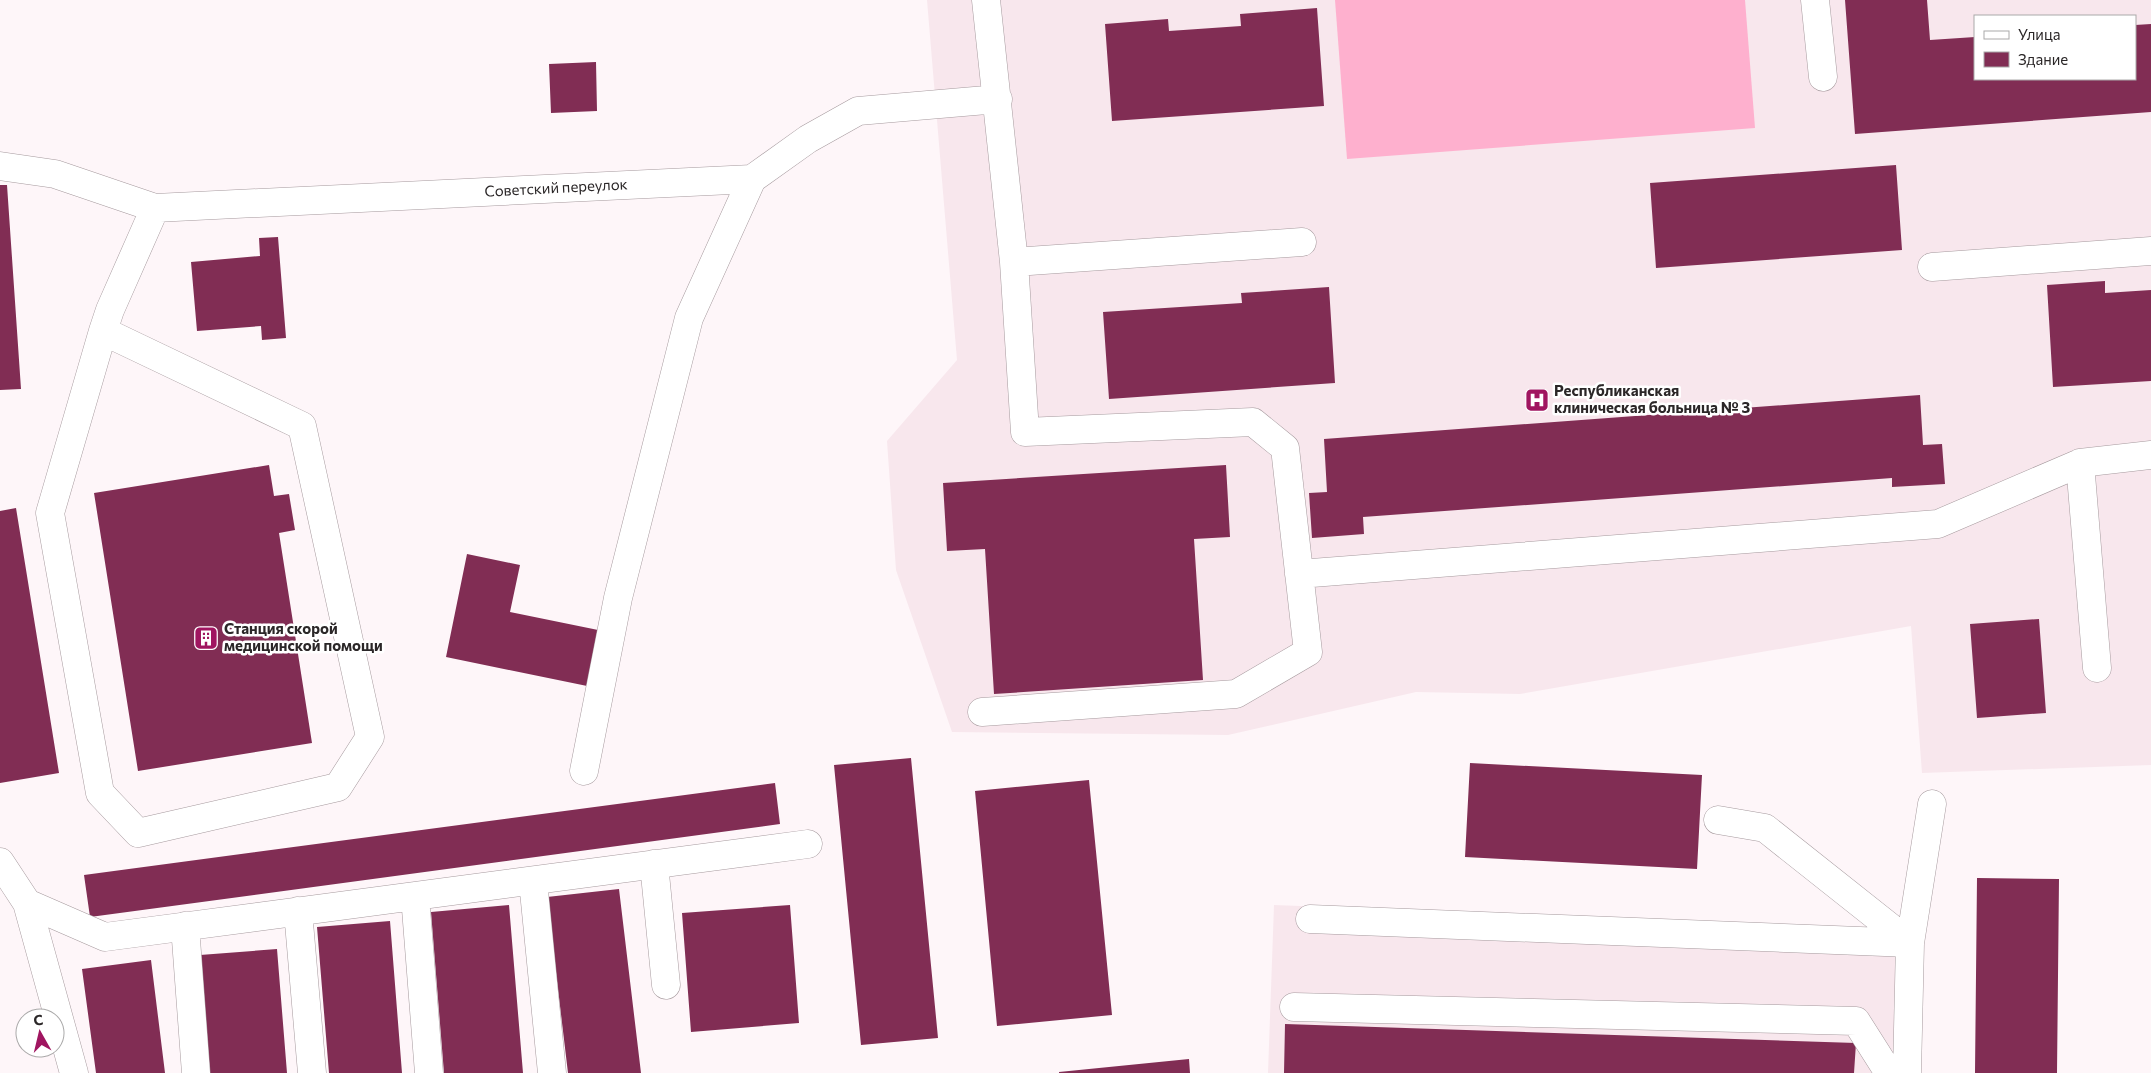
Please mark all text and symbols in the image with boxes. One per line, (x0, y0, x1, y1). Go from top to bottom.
legend (1974, 15, 2136, 80)
text: Улица (2018, 25, 2060, 43)
text: Здание (2018, 50, 2068, 68)
street label: Советский переулок (484, 174, 628, 200)
place label: Республиканская клиническая больница № 3 (1554, 381, 1750, 416)
hospital icon: Республиканская клиническая больница № 3 (1524, 387, 1550, 413)
place label: Станция скорой медицинской помощи (224, 619, 383, 654)
building icon: Станция скорой медицинской помощи (193, 625, 219, 651)
north arrow (15, 1008, 65, 1058)
text: С (32, 1011, 44, 1029)

